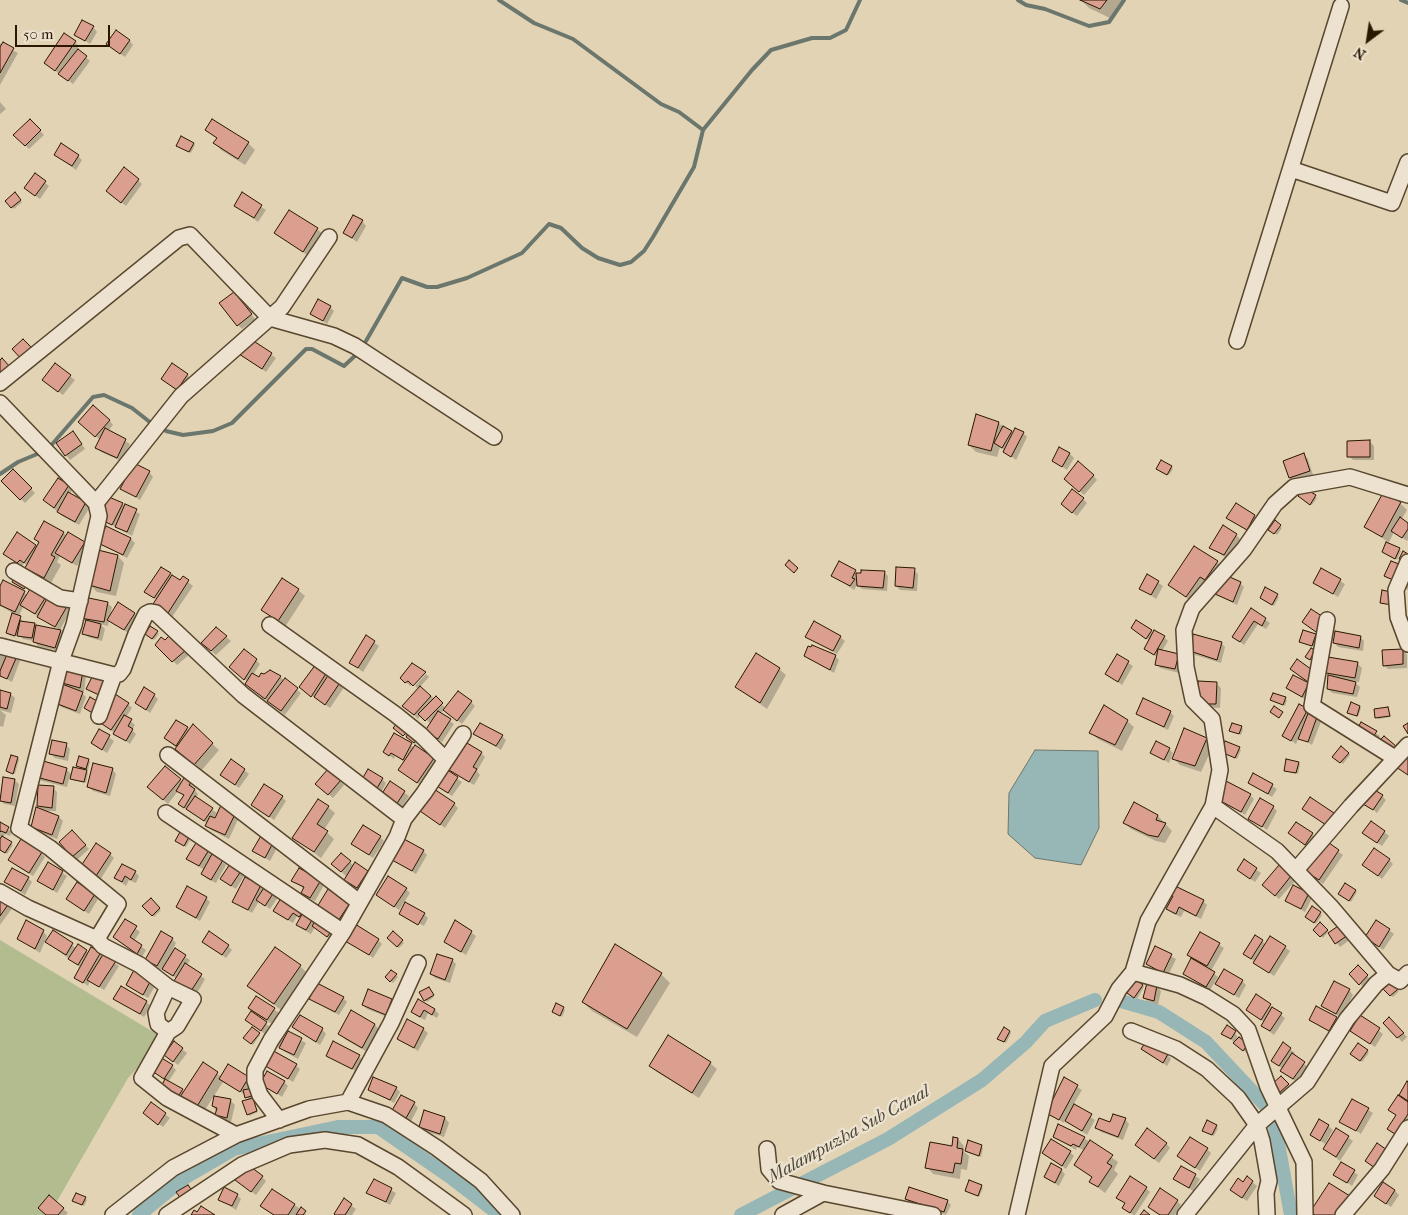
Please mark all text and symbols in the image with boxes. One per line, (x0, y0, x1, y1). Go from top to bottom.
scale bar (18, 15, 112, 47)
north arrow (1343, 15, 1393, 65)
text: 50 m (23, 25, 53, 43)
text: N (1351, 43, 1369, 63)
water label: Malampuzha Sub Canal (764, 1082, 934, 1188)

